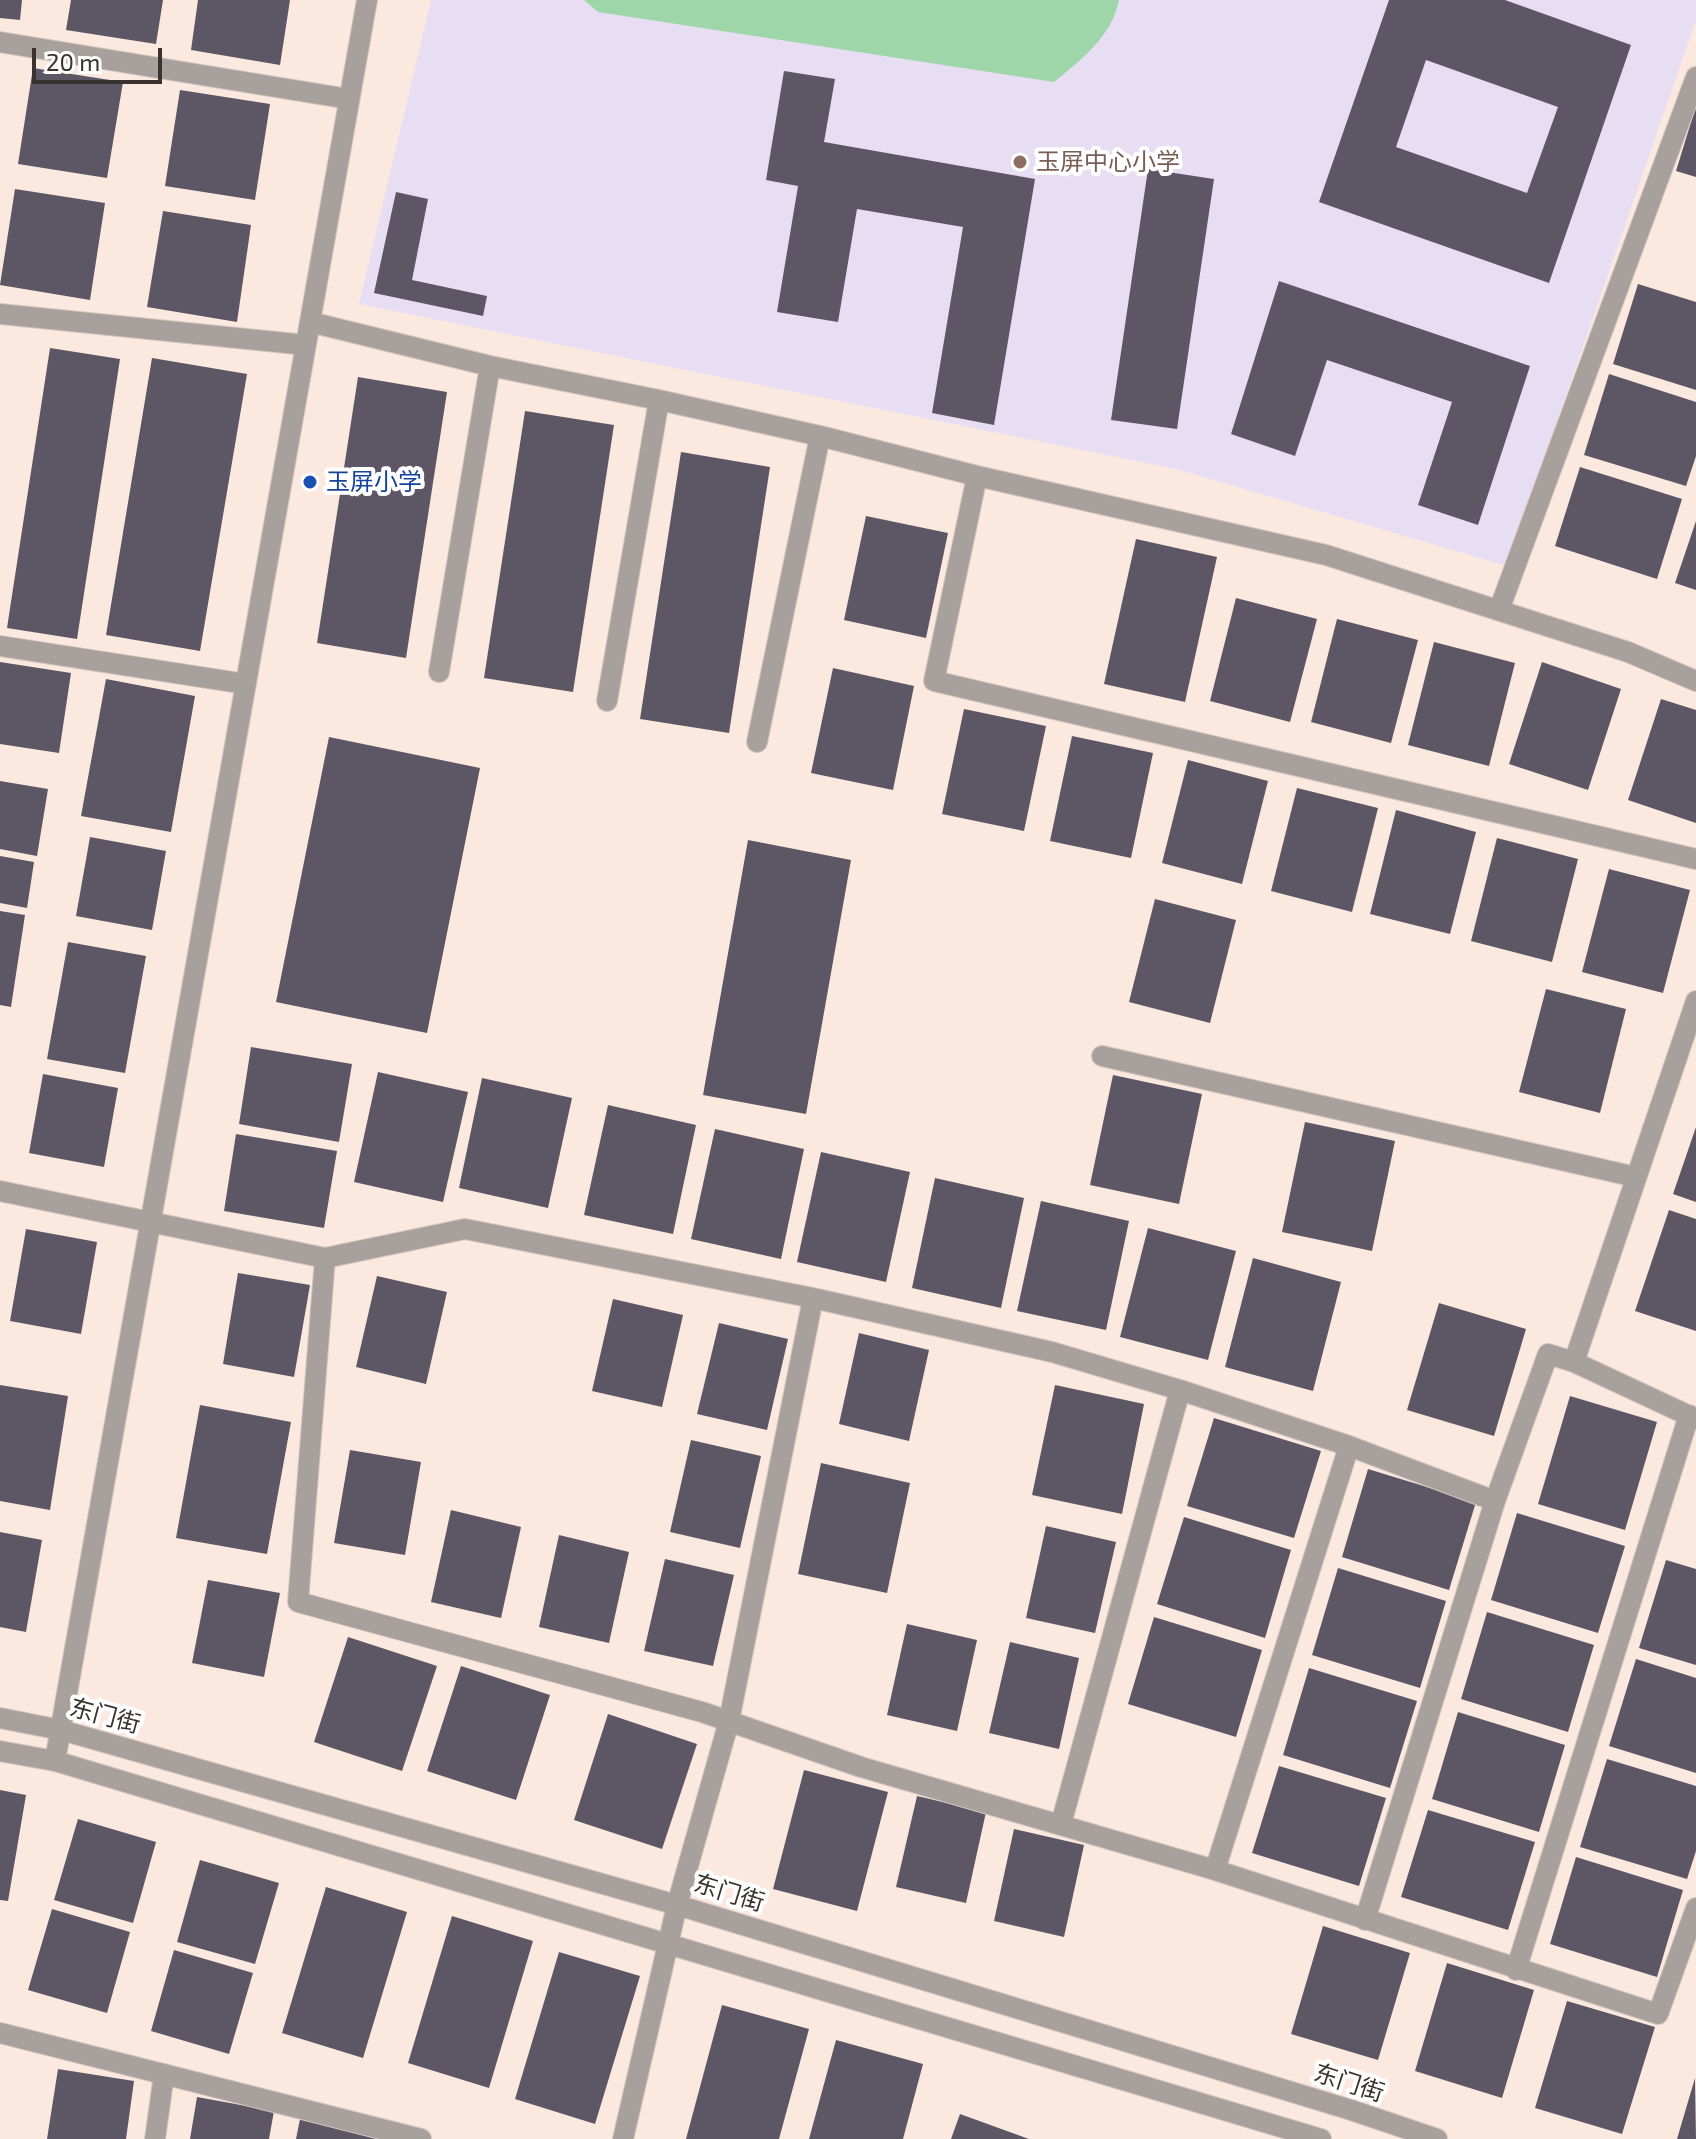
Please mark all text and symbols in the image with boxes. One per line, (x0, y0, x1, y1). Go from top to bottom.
scale bar (36, 32, 166, 82)
text: 20 m (46, 47, 100, 76)
place label: 玉屏中心小学 (1036, 148, 1180, 176)
marker: 玉屏中心小学 (1011, 153, 1029, 171)
place label: 玉屏小学 (326, 468, 422, 496)
marker: 玉屏小学 (301, 473, 319, 491)
street label: 东门街 (66, 1693, 144, 1739)
street label: 东门街 (690, 1869, 768, 1917)
street label: 东门街 (1310, 2058, 1388, 2108)

